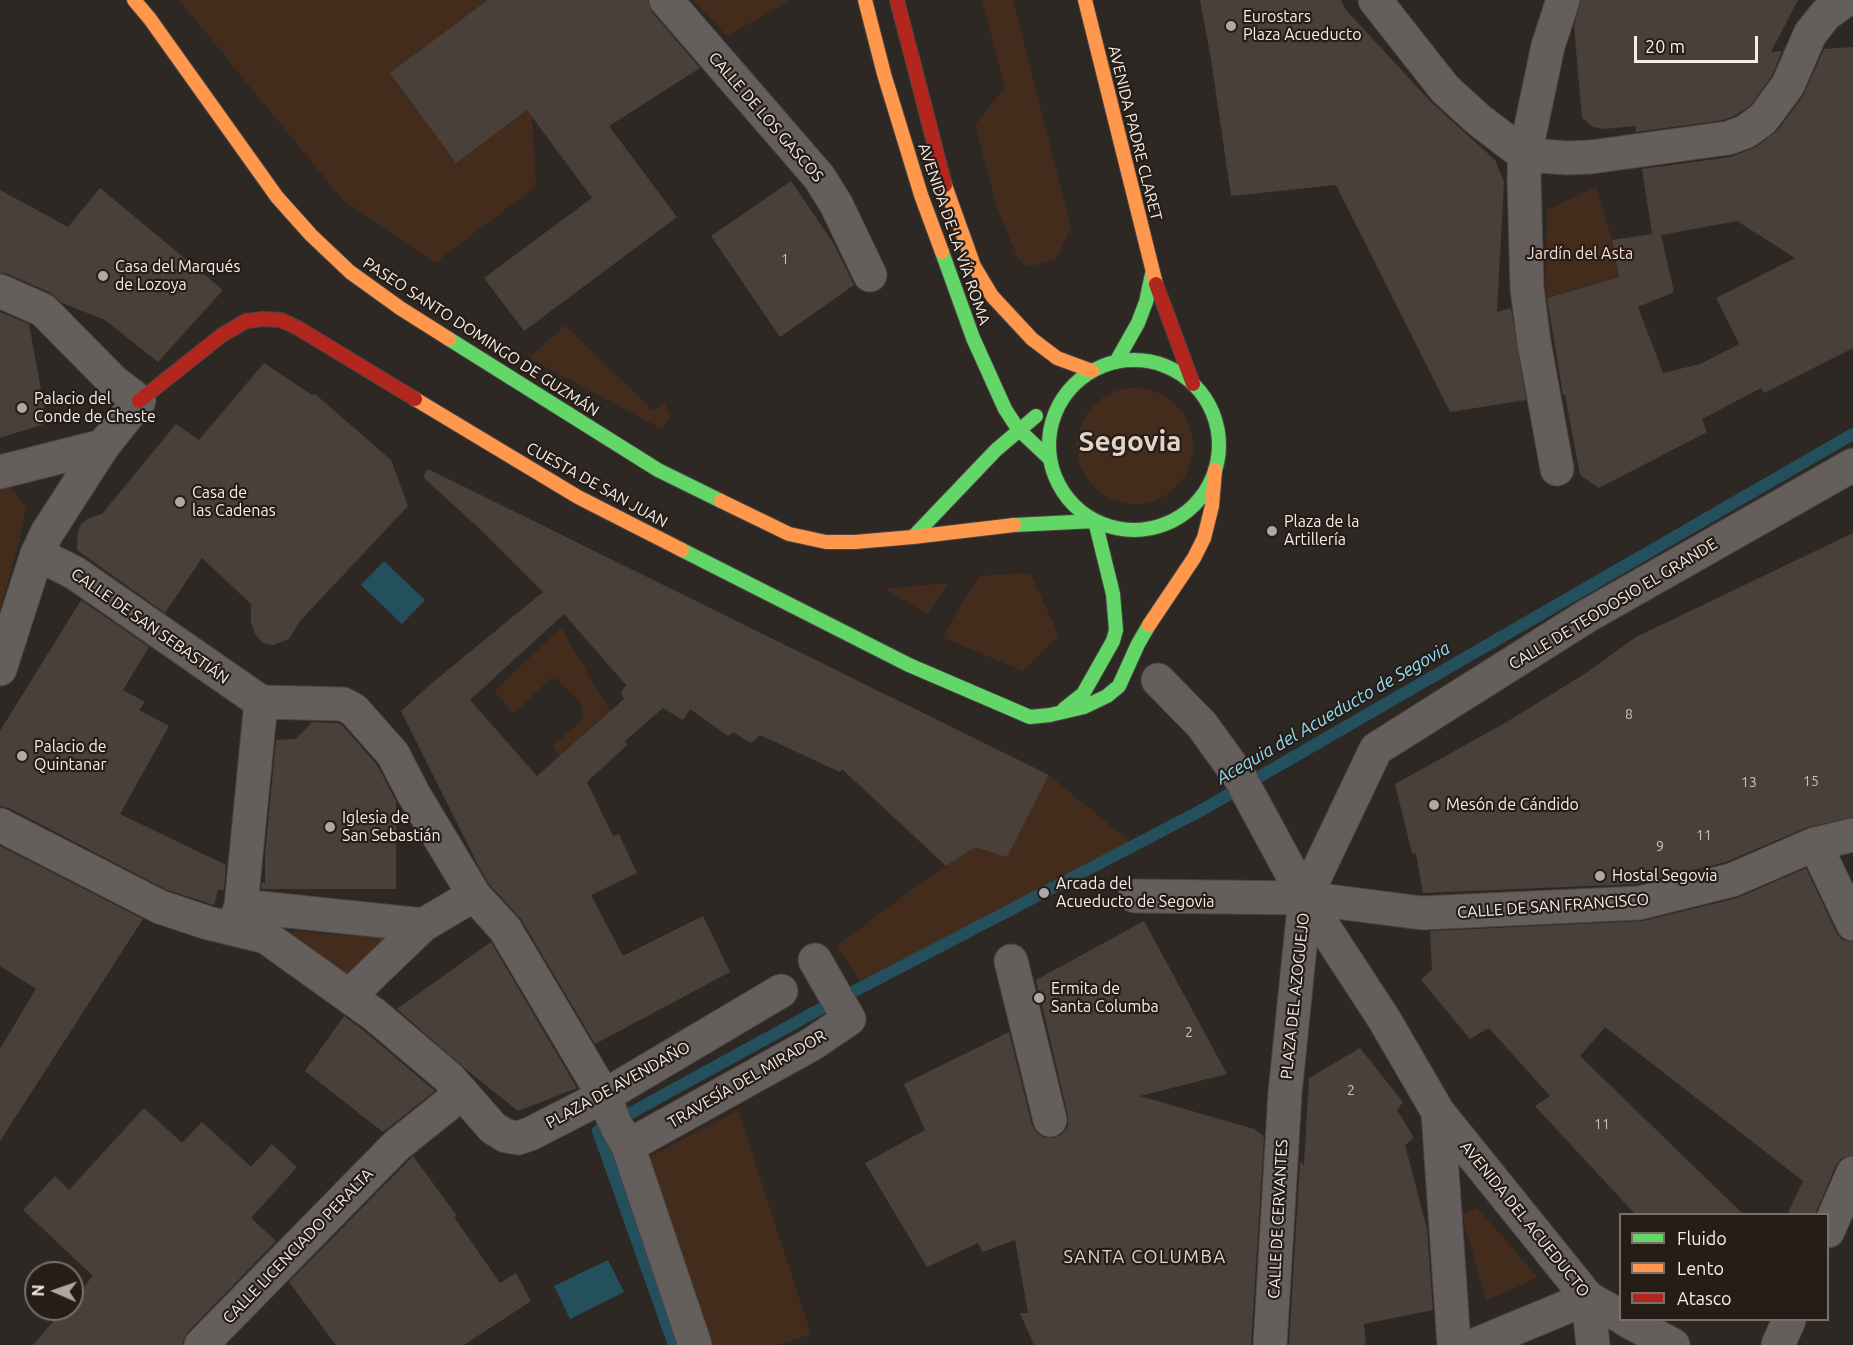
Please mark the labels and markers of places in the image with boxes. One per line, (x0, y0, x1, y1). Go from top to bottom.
place label: Eurostars Plaza Acueducto (1243, 7, 1362, 45)
marker: Eurostars Plaza Acueducto (1224, 19, 1238, 33)
place label: Casa del Marqués de Lozoya (115, 257, 240, 295)
marker: Casa del Marqués de Lozoya (96, 269, 110, 283)
place label: Palacio del Conde de Cheste (34, 389, 156, 427)
marker: Palacio del Conde de Cheste (15, 401, 29, 415)
place label: Casa de las Cadenas (192, 483, 276, 521)
marker: Casa de las Cadenas (173, 495, 187, 509)
place label: Plaza de la Artillería (1284, 512, 1360, 550)
marker: Plaza de la Artillería (1265, 524, 1279, 538)
place label: Palacio de Quintanar (34, 737, 107, 775)
marker: Palacio de Quintanar (15, 749, 29, 763)
place label: Mesón de Cándido (1446, 795, 1579, 815)
marker: Mesón de Cándido (1427, 798, 1441, 812)
place label: Iglesia de San Sebastián (342, 808, 441, 846)
marker: Iglesia de San Sebastián (323, 820, 337, 834)
place label: Hostal Segovia (1612, 866, 1717, 886)
marker: Hostal Segovia (1593, 869, 1607, 883)
place label: Arcada del Acueducto de Segovia (1056, 874, 1215, 912)
marker: Arcada del Acueducto de Segovia (1037, 886, 1051, 900)
place label: Ermita de Santa Columba (1051, 979, 1159, 1017)
marker: Ermita de Santa Columba (1032, 991, 1046, 1005)

